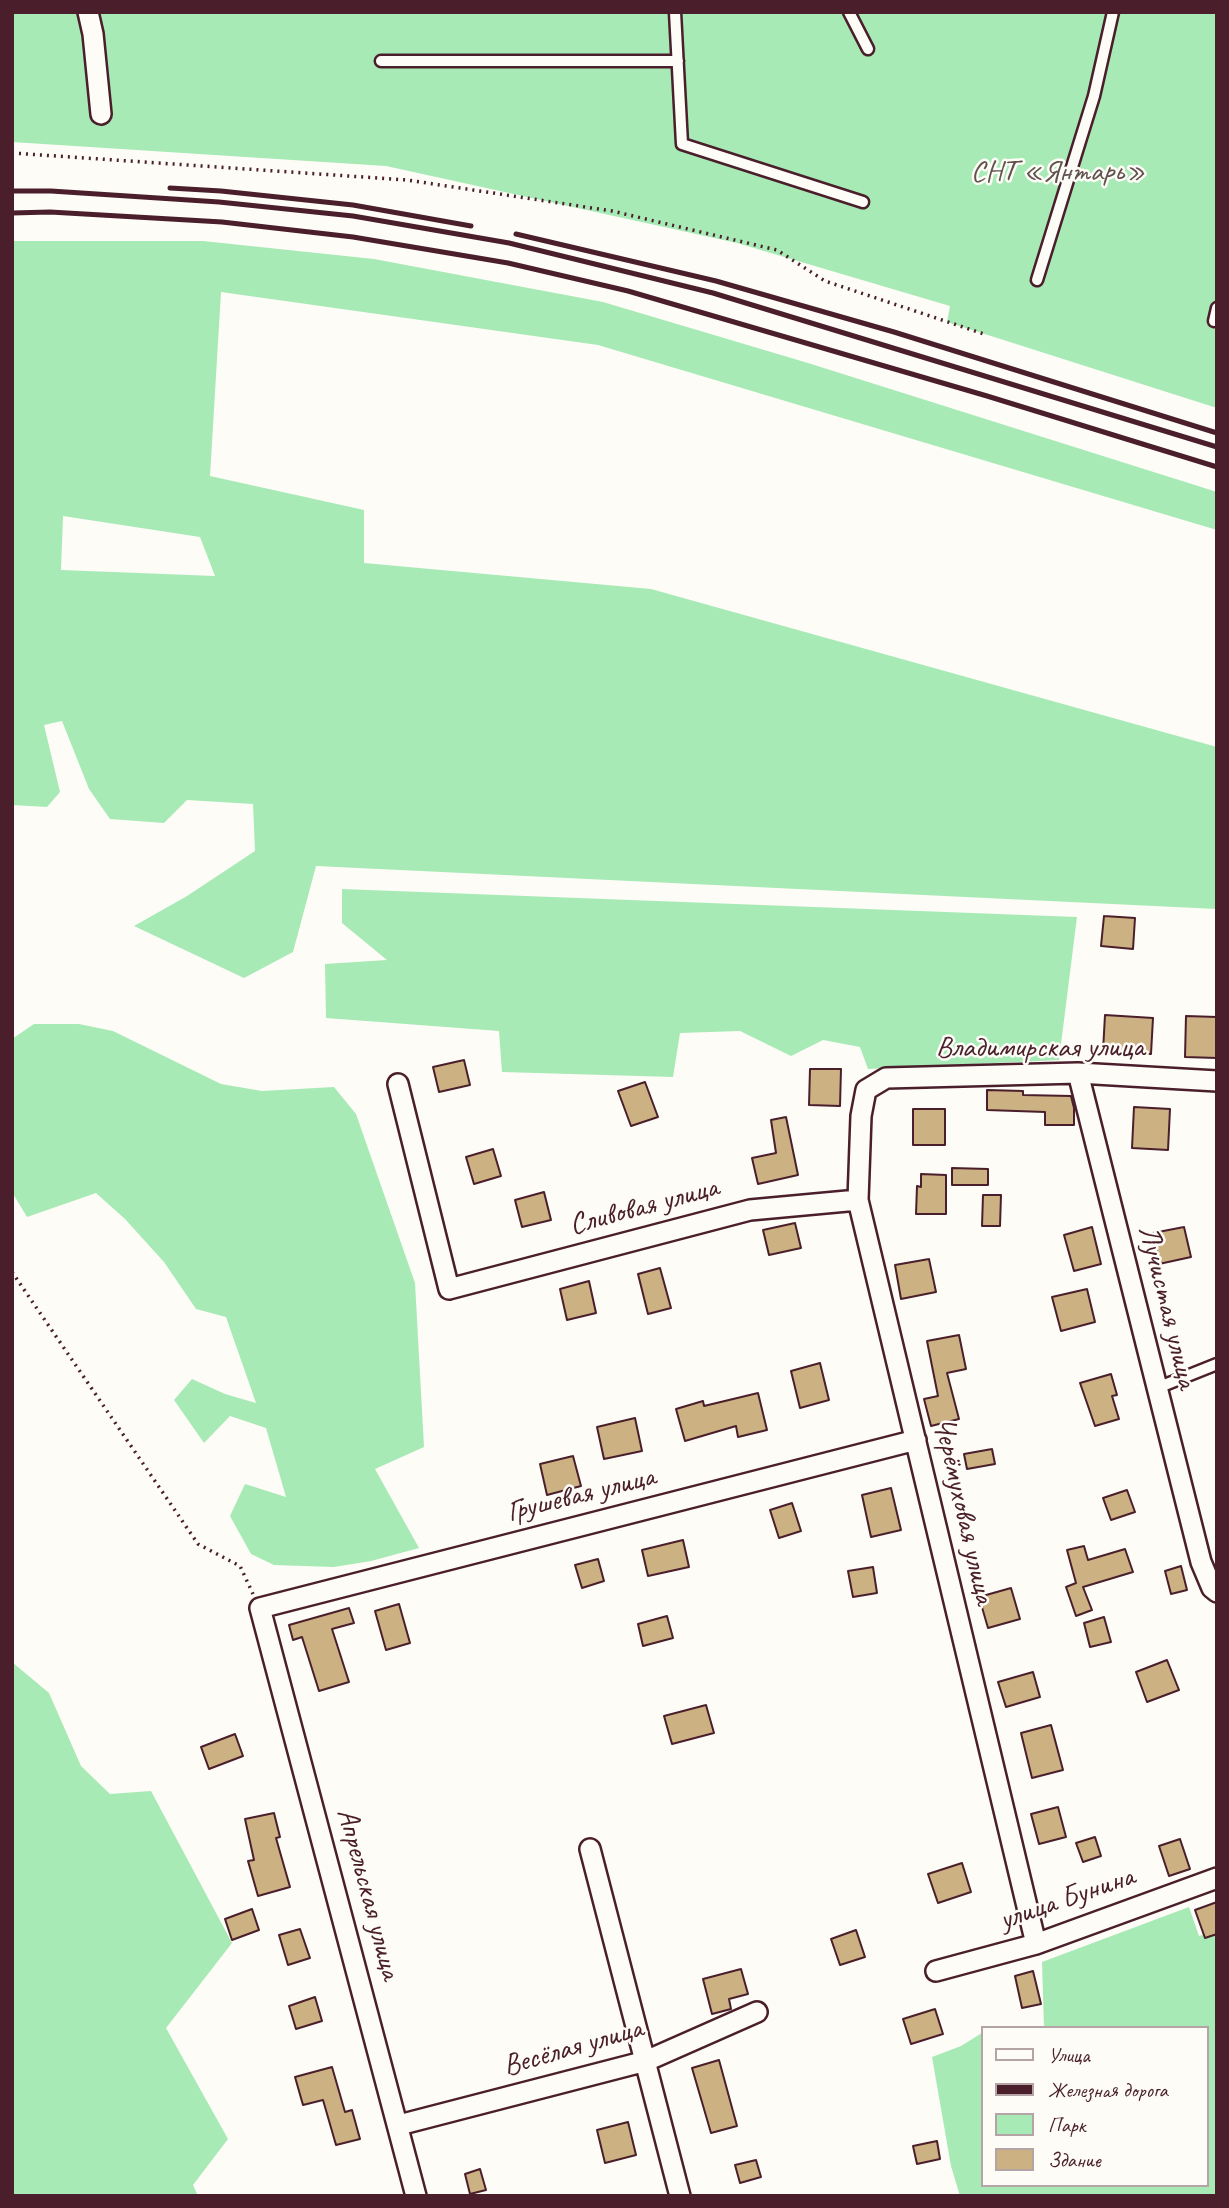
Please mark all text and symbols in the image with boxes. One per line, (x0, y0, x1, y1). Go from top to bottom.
park label: СНТ «Янтарь» (971, 154, 1145, 190)
street label: Владимирская улица (936, 1030, 1144, 1066)
street label: Сливовая улица (566, 1170, 722, 1244)
street label: Лучистая улица (1129, 1222, 1205, 1392)
street label: Черёмуховая улица (924, 1414, 1002, 1608)
street label: Грушевая улица (503, 1459, 659, 1531)
street label: Апрельская улица (328, 1804, 408, 1984)
street label: улица Бунина (995, 1859, 1139, 1939)
street label: Весёлая улица (499, 2011, 647, 2085)
legend (981, 2026, 1208, 2187)
text: Улица (1048, 2042, 1090, 2068)
text: Железная дорога (1048, 2077, 1168, 2103)
text: Парк (1048, 2112, 1085, 2138)
text: Здание (1048, 2147, 1101, 2173)

